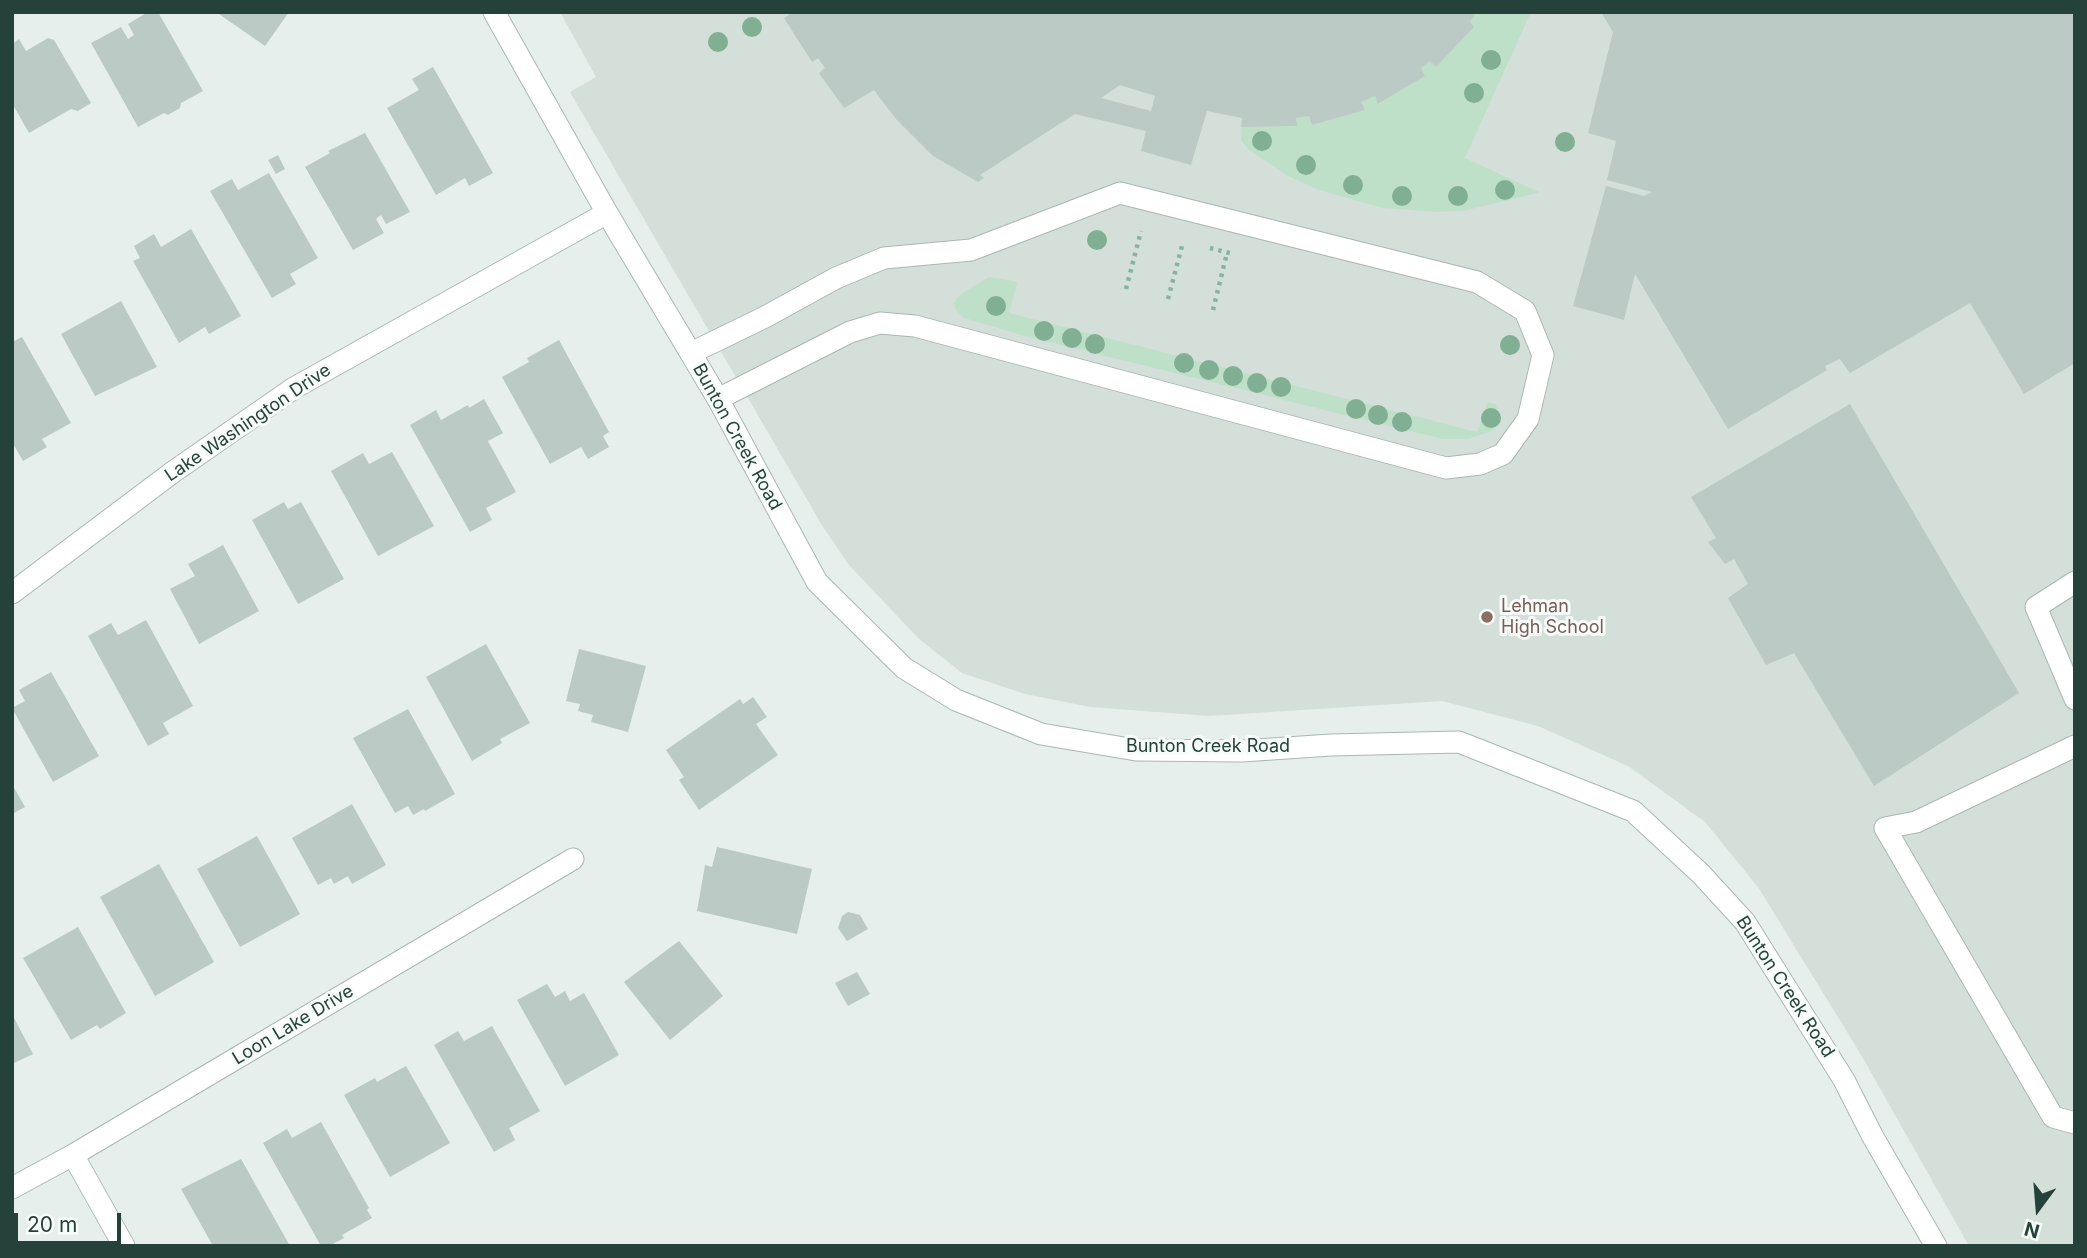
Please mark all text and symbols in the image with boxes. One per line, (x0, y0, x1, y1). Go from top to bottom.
street label: Lake Washington Drive (161, 359, 335, 487)
street label: Bunton Creek Road (688, 360, 786, 514)
place label: Lehman High School (1501, 596, 1604, 638)
marker: Lehman High School (1479, 609, 1495, 625)
street label: Bunton Creek Road (1126, 736, 1290, 758)
street label: Bunton Creek Road (1731, 912, 1839, 1062)
street label: Loon Lake Drive (229, 980, 357, 1070)
north arrow (2003, 1174, 2073, 1244)
scale bar (18, 1198, 124, 1242)
text: 20 m (27, 1212, 77, 1237)
text: N (2022, 1217, 2042, 1243)

